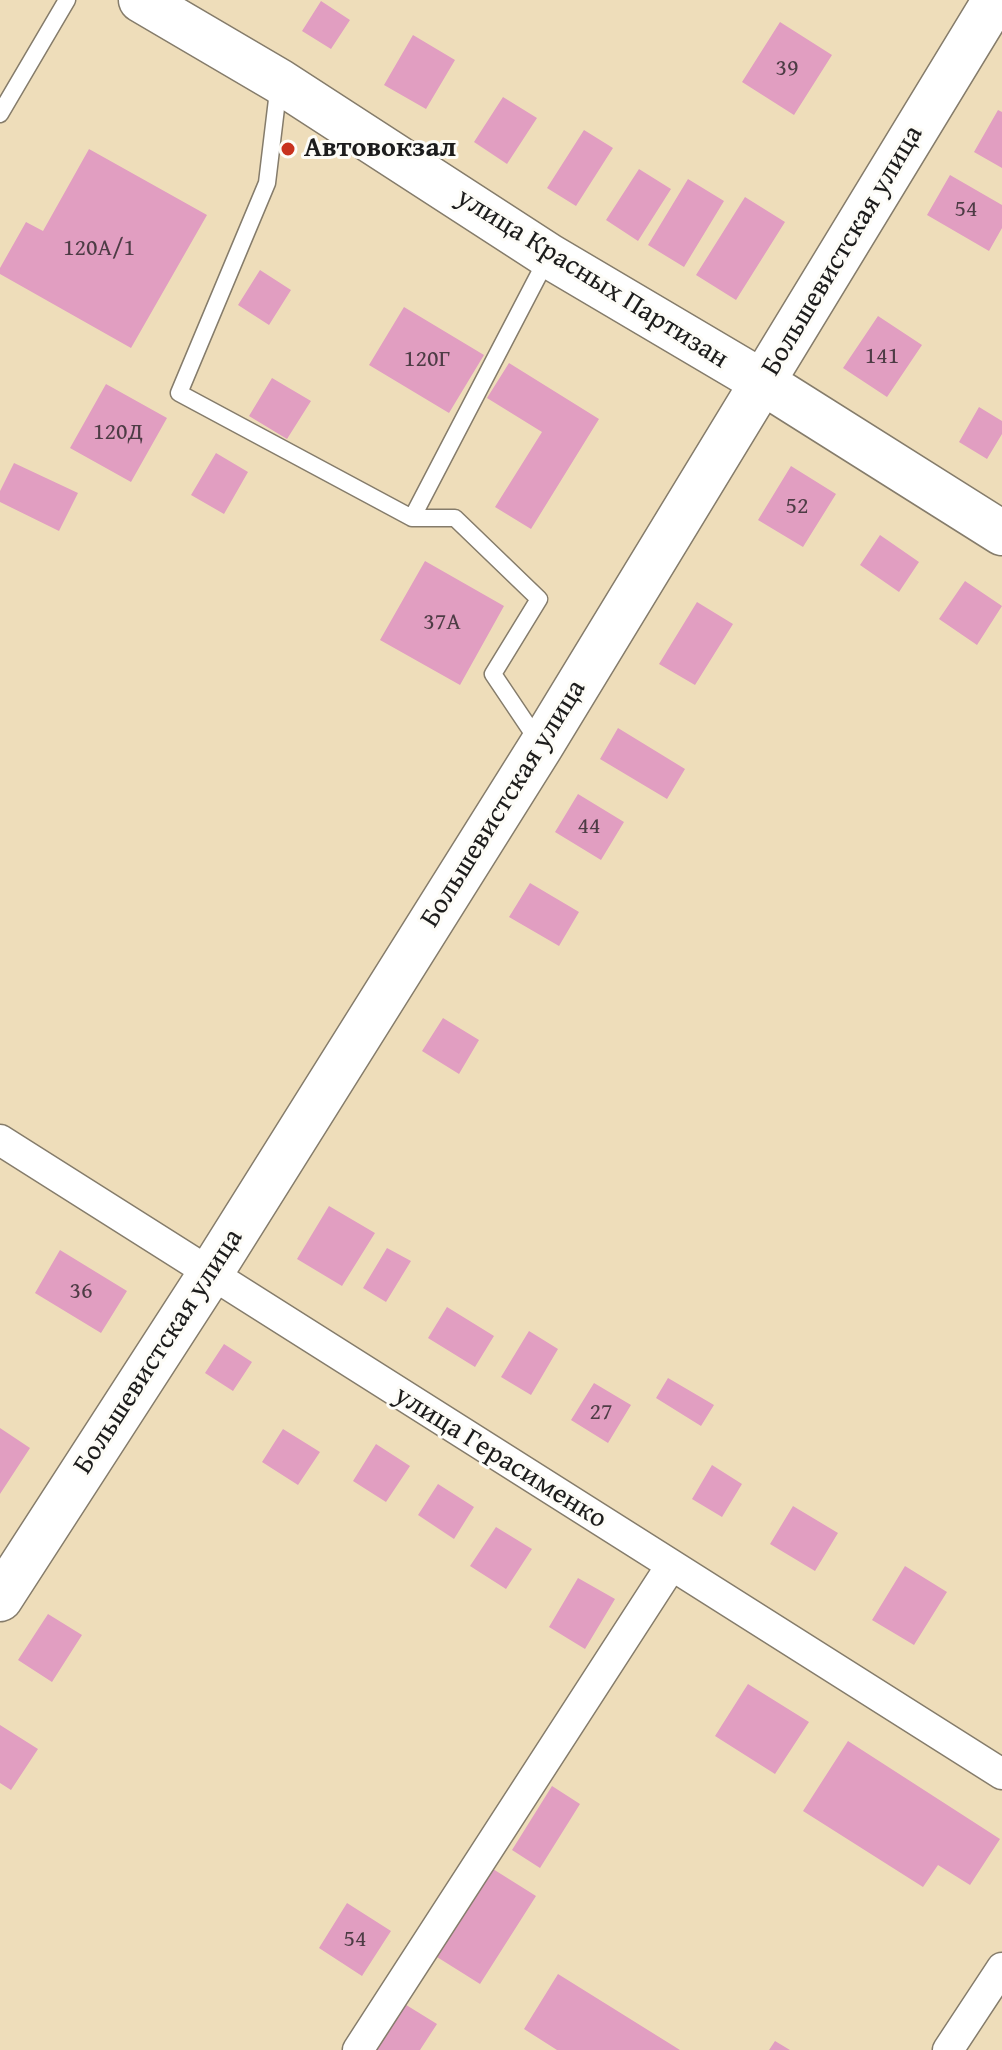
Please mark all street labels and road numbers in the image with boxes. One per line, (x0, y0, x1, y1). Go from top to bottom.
street label: Большевистская улица (755, 120, 931, 382)
street label: улица Красных Партизан (450, 181, 734, 377)
street label: Большевистская улица (414, 674, 594, 934)
street label: Большевистская улица (67, 1223, 251, 1481)
street label: улица Герасименко (388, 1379, 612, 1537)

